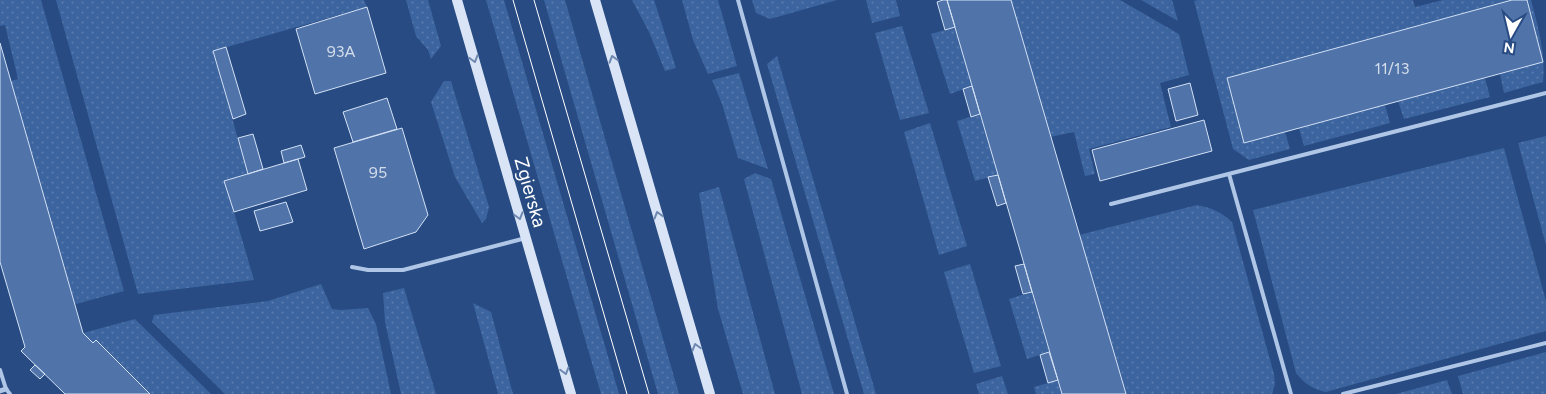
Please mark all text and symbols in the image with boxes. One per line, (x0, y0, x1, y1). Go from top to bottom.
north arrow (1486, 10, 1536, 60)
text: N (1503, 38, 1516, 57)
house number: 93A (327, 42, 355, 61)
one-way arrow (468, 55, 479, 64)
one-way arrow (608, 55, 618, 63)
house number: 11/13 (1375, 59, 1409, 78)
street label: Zgierska (510, 154, 552, 230)
house number: 95 (369, 163, 387, 182)
one-way arrow (514, 211, 524, 219)
one-way arrow (654, 211, 664, 219)
one-way arrow (692, 344, 702, 352)
one-way arrow (559, 367, 569, 375)

